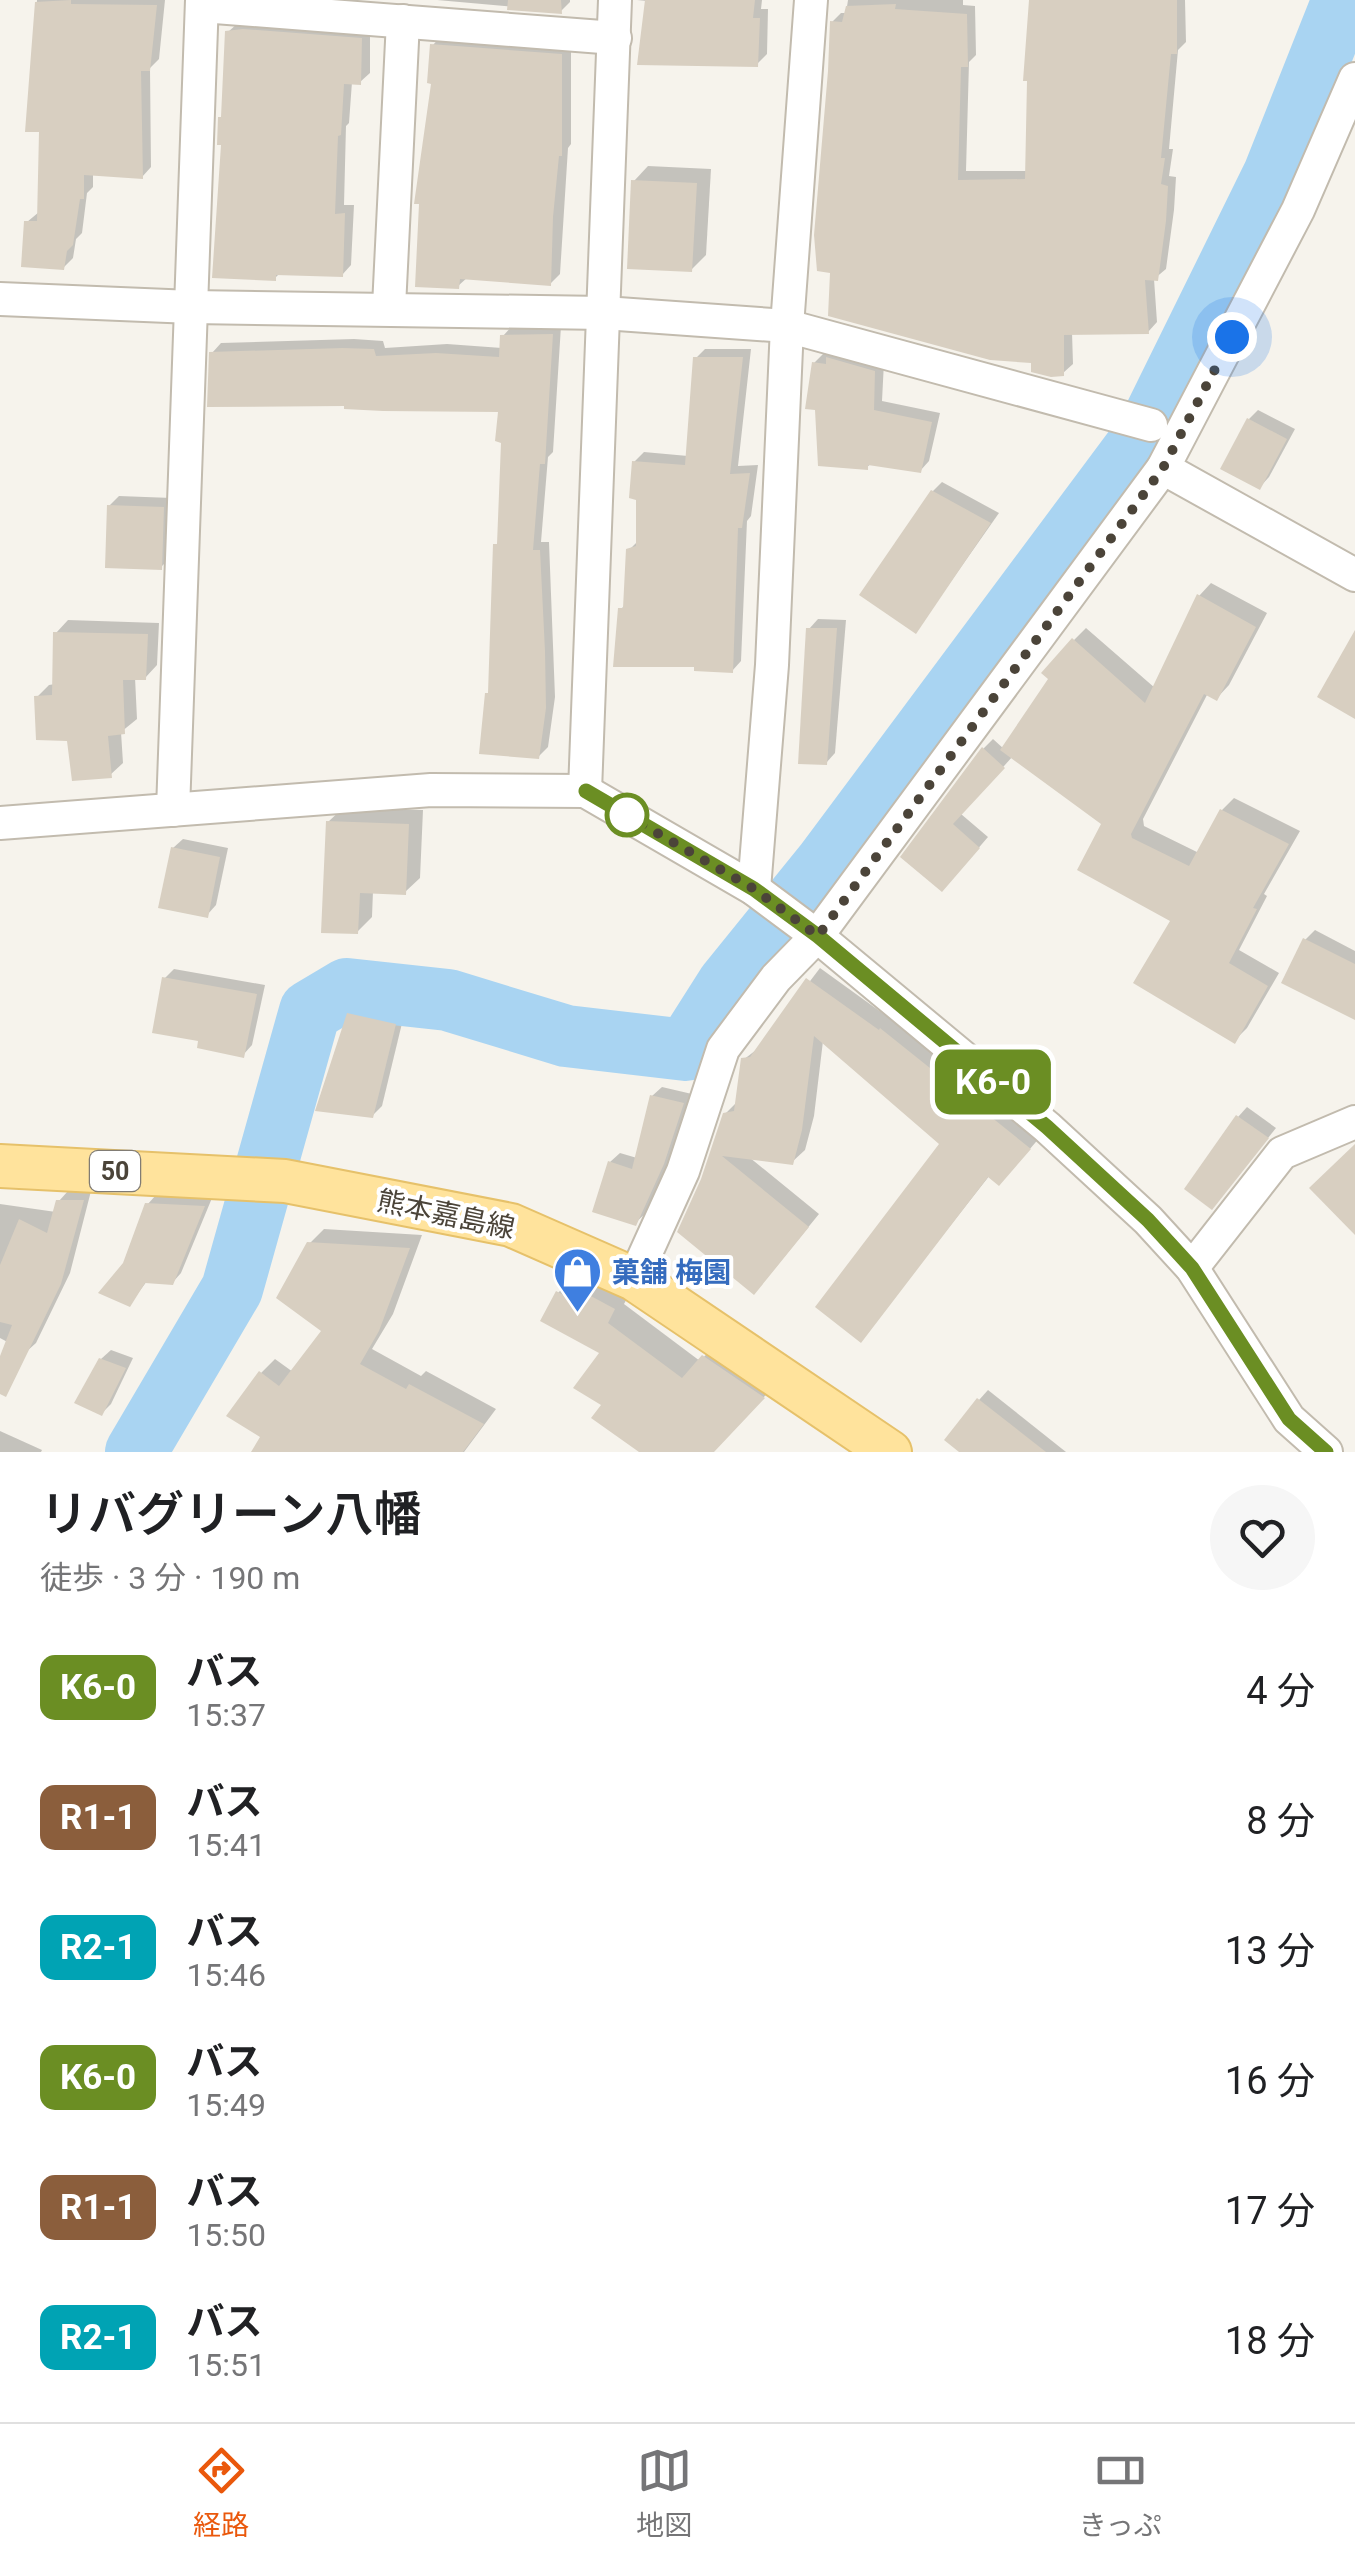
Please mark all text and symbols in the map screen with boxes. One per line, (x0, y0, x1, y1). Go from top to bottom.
your location (1207, 312, 1257, 362)
unlabelled marker (606, 794, 648, 836)
line badge: K6-0 (923, 1050, 1063, 1114)
text: K6-0 (955, 1062, 1031, 1103)
road number: 50 (90, 1151, 140, 1191)
street label: 熊本嘉島線 (374, 1184, 518, 1245)
shop icon: 菓舗 梅園 (551, 1246, 603, 1314)
place label: 菓舗 梅園 (612, 1256, 731, 1289)
button: heart (1210, 1485, 1315, 1590)
text: リバグリーン八幡 (40, 1486, 422, 1543)
text: 徒歩 · 3 分 · 190 m (40, 1559, 300, 1597)
text: バス (186, 1650, 262, 1694)
text: K6-0 (60, 1667, 136, 1708)
text: 4 分 (1246, 1669, 1315, 1713)
text: 15:37 (186, 1696, 266, 1734)
text: バス (186, 1780, 262, 1824)
text: R1-1 (60, 1797, 136, 1838)
text: 8 分 (1246, 1799, 1315, 1843)
text: 15:41 (186, 1826, 266, 1864)
text: バス (186, 1910, 262, 1954)
text: R2-1 (60, 1927, 136, 1968)
text: 13 分 (1225, 1929, 1315, 1973)
text: 15:46 (186, 1956, 266, 1994)
text: バス (186, 2040, 262, 2084)
text: K6-0 (60, 2057, 136, 2098)
text: 16 分 (1225, 2059, 1315, 2103)
text: 15:49 (186, 2086, 266, 2124)
text: バス (186, 2170, 262, 2214)
text: R1-1 (60, 2187, 136, 2228)
text: 17 分 (1225, 2189, 1315, 2233)
text: 15:50 (186, 2216, 266, 2254)
text: バス (186, 2300, 262, 2344)
text: R2-1 (60, 2317, 136, 2358)
text: 18 分 (1225, 2319, 1315, 2363)
text: 15:51 (186, 2346, 266, 2384)
tab: 経路 (193, 2443, 249, 2543)
tab: 地図 (636, 2443, 692, 2543)
tab: きっぷ (1079, 2443, 1162, 2543)

